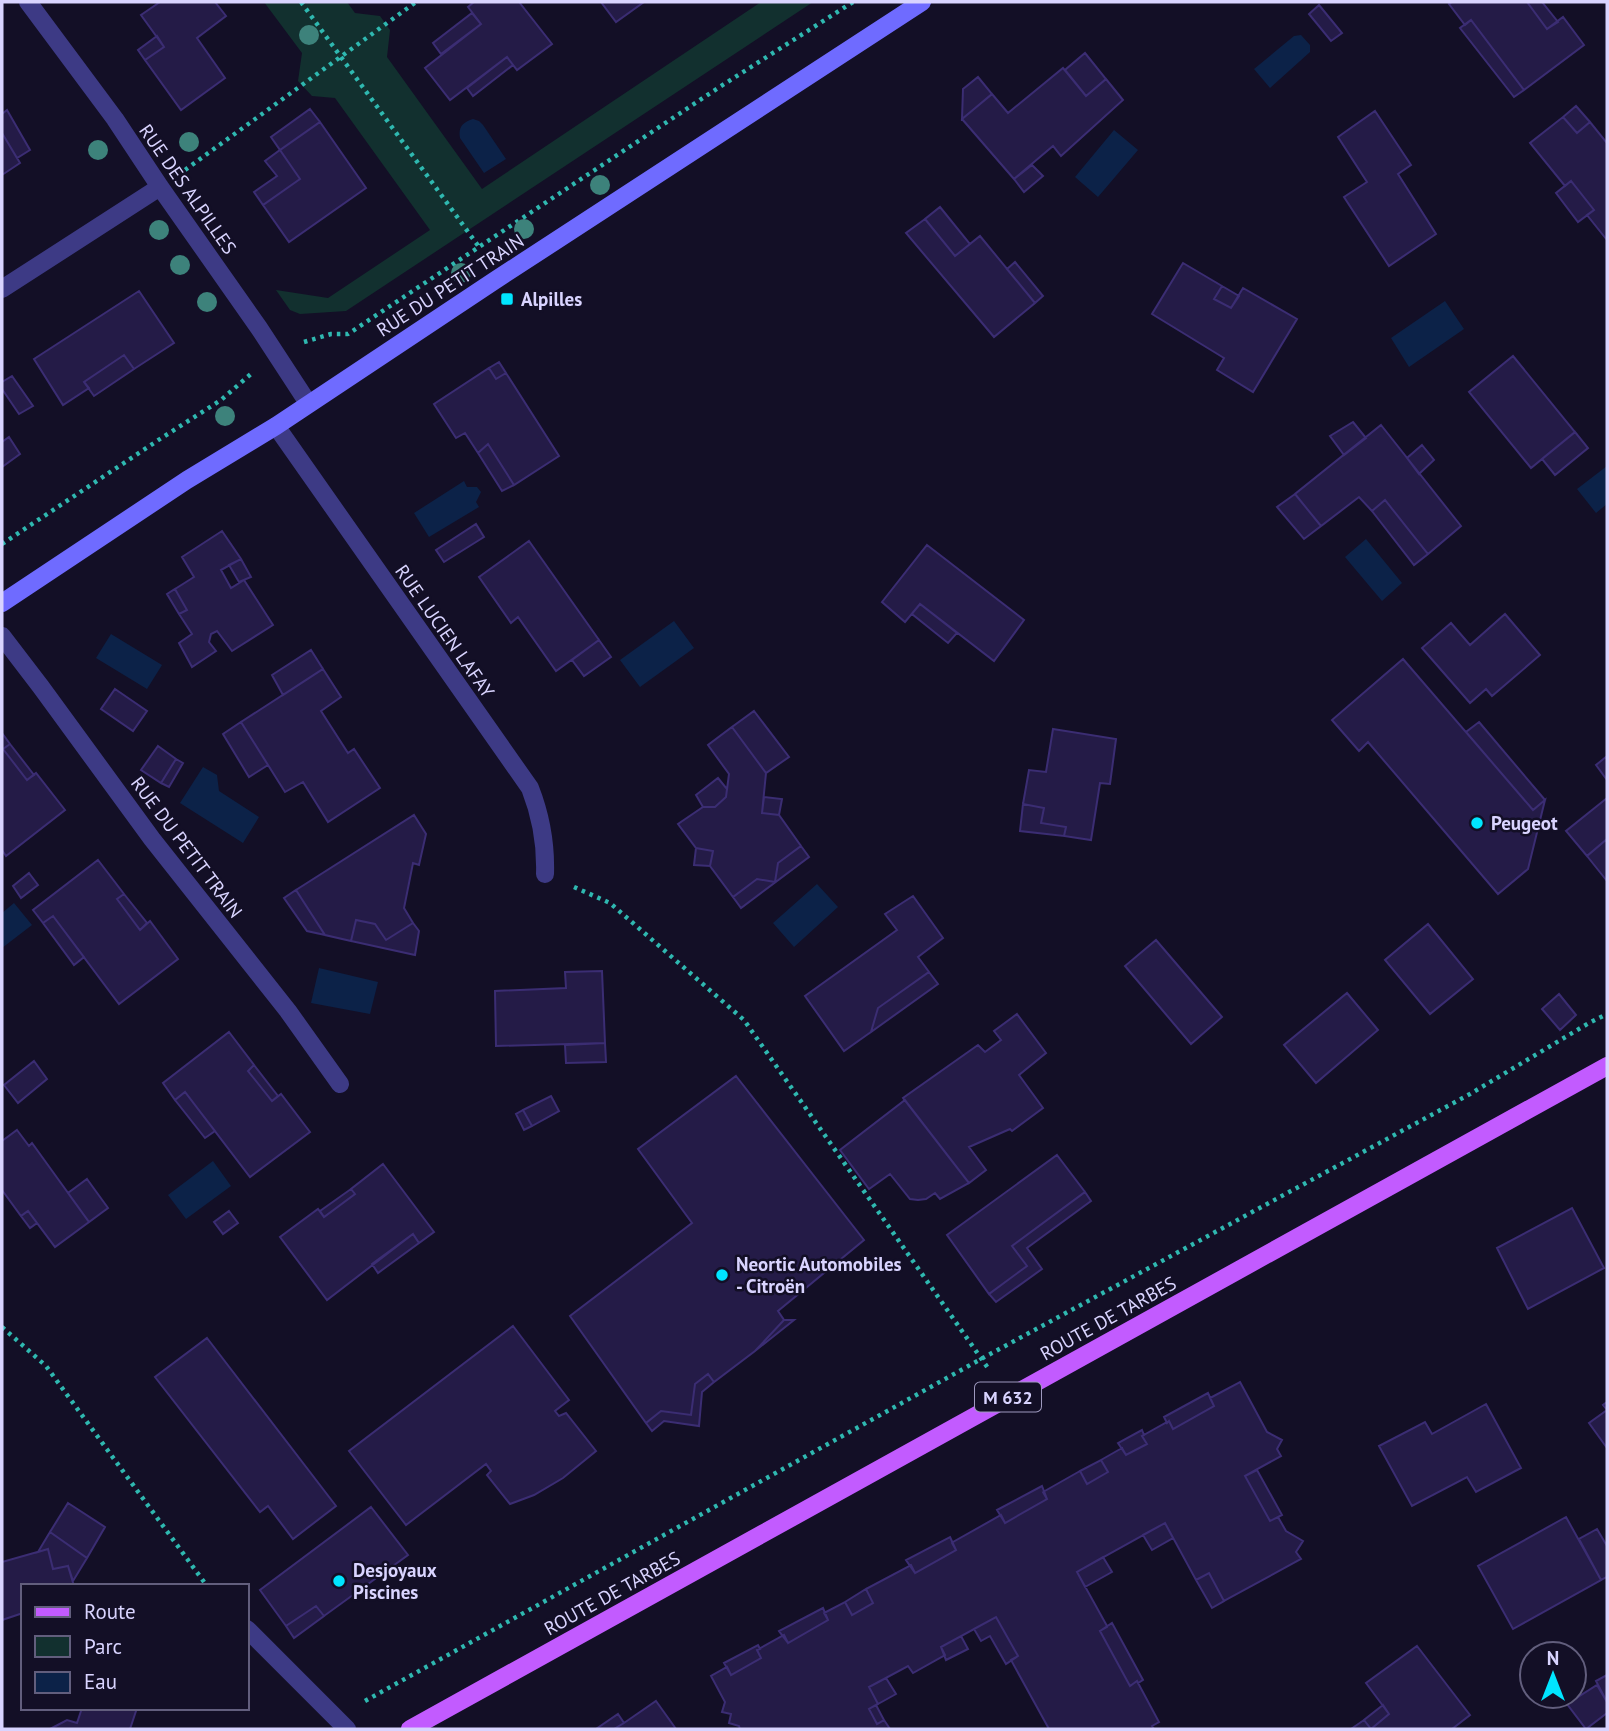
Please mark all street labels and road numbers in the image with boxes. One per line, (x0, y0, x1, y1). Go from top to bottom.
street label: RUE DES ALPILLES (134, 119, 242, 259)
street label: RUE DU PETIT TRAIN (372, 228, 528, 342)
street label: RUE LUCIEN LAFAY (390, 560, 500, 702)
street label: RUE DU PETIT TRAIN (126, 772, 248, 922)
street label: ROUTE DE TARBES (1036, 1271, 1180, 1365)
road number: M 632 (975, 1382, 1041, 1412)
street label: ROUTE DE TARBES (540, 1546, 684, 1640)

